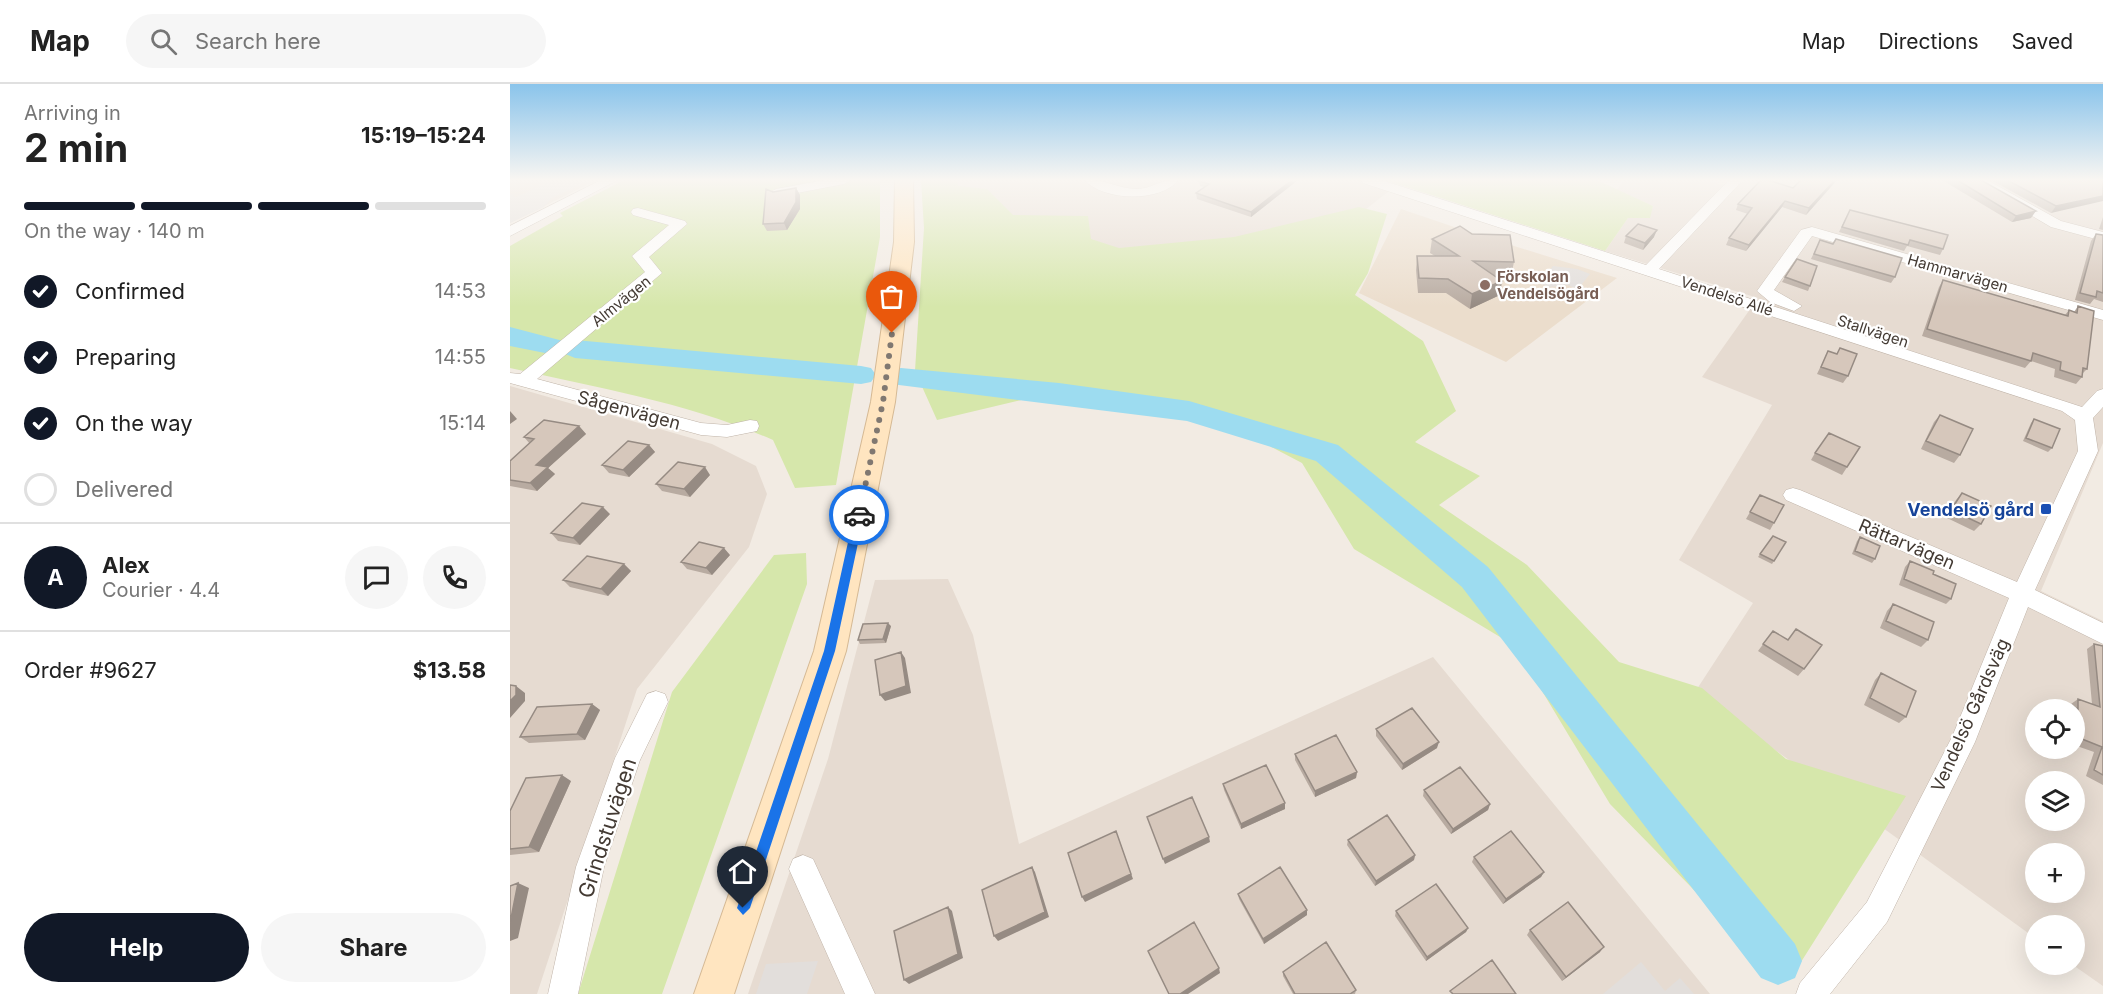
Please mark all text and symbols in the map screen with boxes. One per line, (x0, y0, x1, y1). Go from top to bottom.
search box (126, 14, 546, 68)
text: Map (30, 24, 90, 58)
icon: search (147, 25, 180, 58)
text: Search here (195, 28, 321, 54)
text: Map (1802, 29, 1845, 54)
text: Directions (1878, 29, 1979, 54)
text: Saved (2012, 29, 2073, 54)
text: Arriving in (24, 101, 121, 125)
text: 15:19–15:24 (361, 122, 486, 148)
text: 2 min (24, 124, 128, 171)
text: On the way · 140 m (24, 219, 205, 243)
street label: Hammarvägen (1906, 250, 2010, 296)
place label: Förskolan Vendelsögård (1497, 267, 1599, 303)
street label: Almvägen (588, 271, 654, 331)
pin (866, 271, 917, 333)
street label: Vendelsö Allé (1678, 272, 1776, 320)
icon: check (24, 275, 57, 308)
text: Confirmed (75, 278, 185, 304)
marker: Förskolan Vendelsögård (1478, 278, 1492, 292)
text: 14:53 (435, 279, 486, 303)
icon: bag (875, 280, 908, 313)
street label: Stallvägen (1835, 311, 1911, 351)
icon: check (24, 341, 57, 374)
text: Preparing (75, 344, 176, 370)
text: 14:55 (435, 345, 486, 369)
street label: Sågenvägen (575, 386, 683, 434)
icon: check (24, 407, 57, 440)
text: On the way (75, 410, 193, 436)
text: 15:14 (439, 411, 486, 435)
text: Delivered (75, 476, 173, 502)
courier (829, 485, 889, 545)
icon: car (843, 499, 876, 532)
place label: Vendelsö gård (1907, 499, 2034, 520)
marker: Vendelsö gård (2039, 502, 2053, 516)
street label: Rättarvägen (1856, 514, 1958, 574)
button: chat (345, 546, 408, 609)
button: phone (423, 546, 486, 609)
text: Alex (102, 552, 150, 578)
text: A (47, 564, 64, 590)
text: Courier · 4.4 (102, 578, 220, 602)
street label: Vendelsö Gårdsväg (1927, 635, 2013, 795)
text: Order #9627 (24, 657, 157, 683)
text: $13.58 (413, 657, 486, 683)
map controls (2025, 699, 2085, 975)
button: locate (2025, 699, 2085, 759)
street label: Grindstuvägen (573, 755, 641, 901)
button: layers (2025, 771, 2085, 831)
button: + (2025, 843, 2085, 903)
pin (717, 846, 768, 908)
icon: home (726, 855, 759, 888)
button: Help (24, 913, 249, 982)
button: Share (261, 913, 486, 982)
button: − (2025, 915, 2085, 975)

